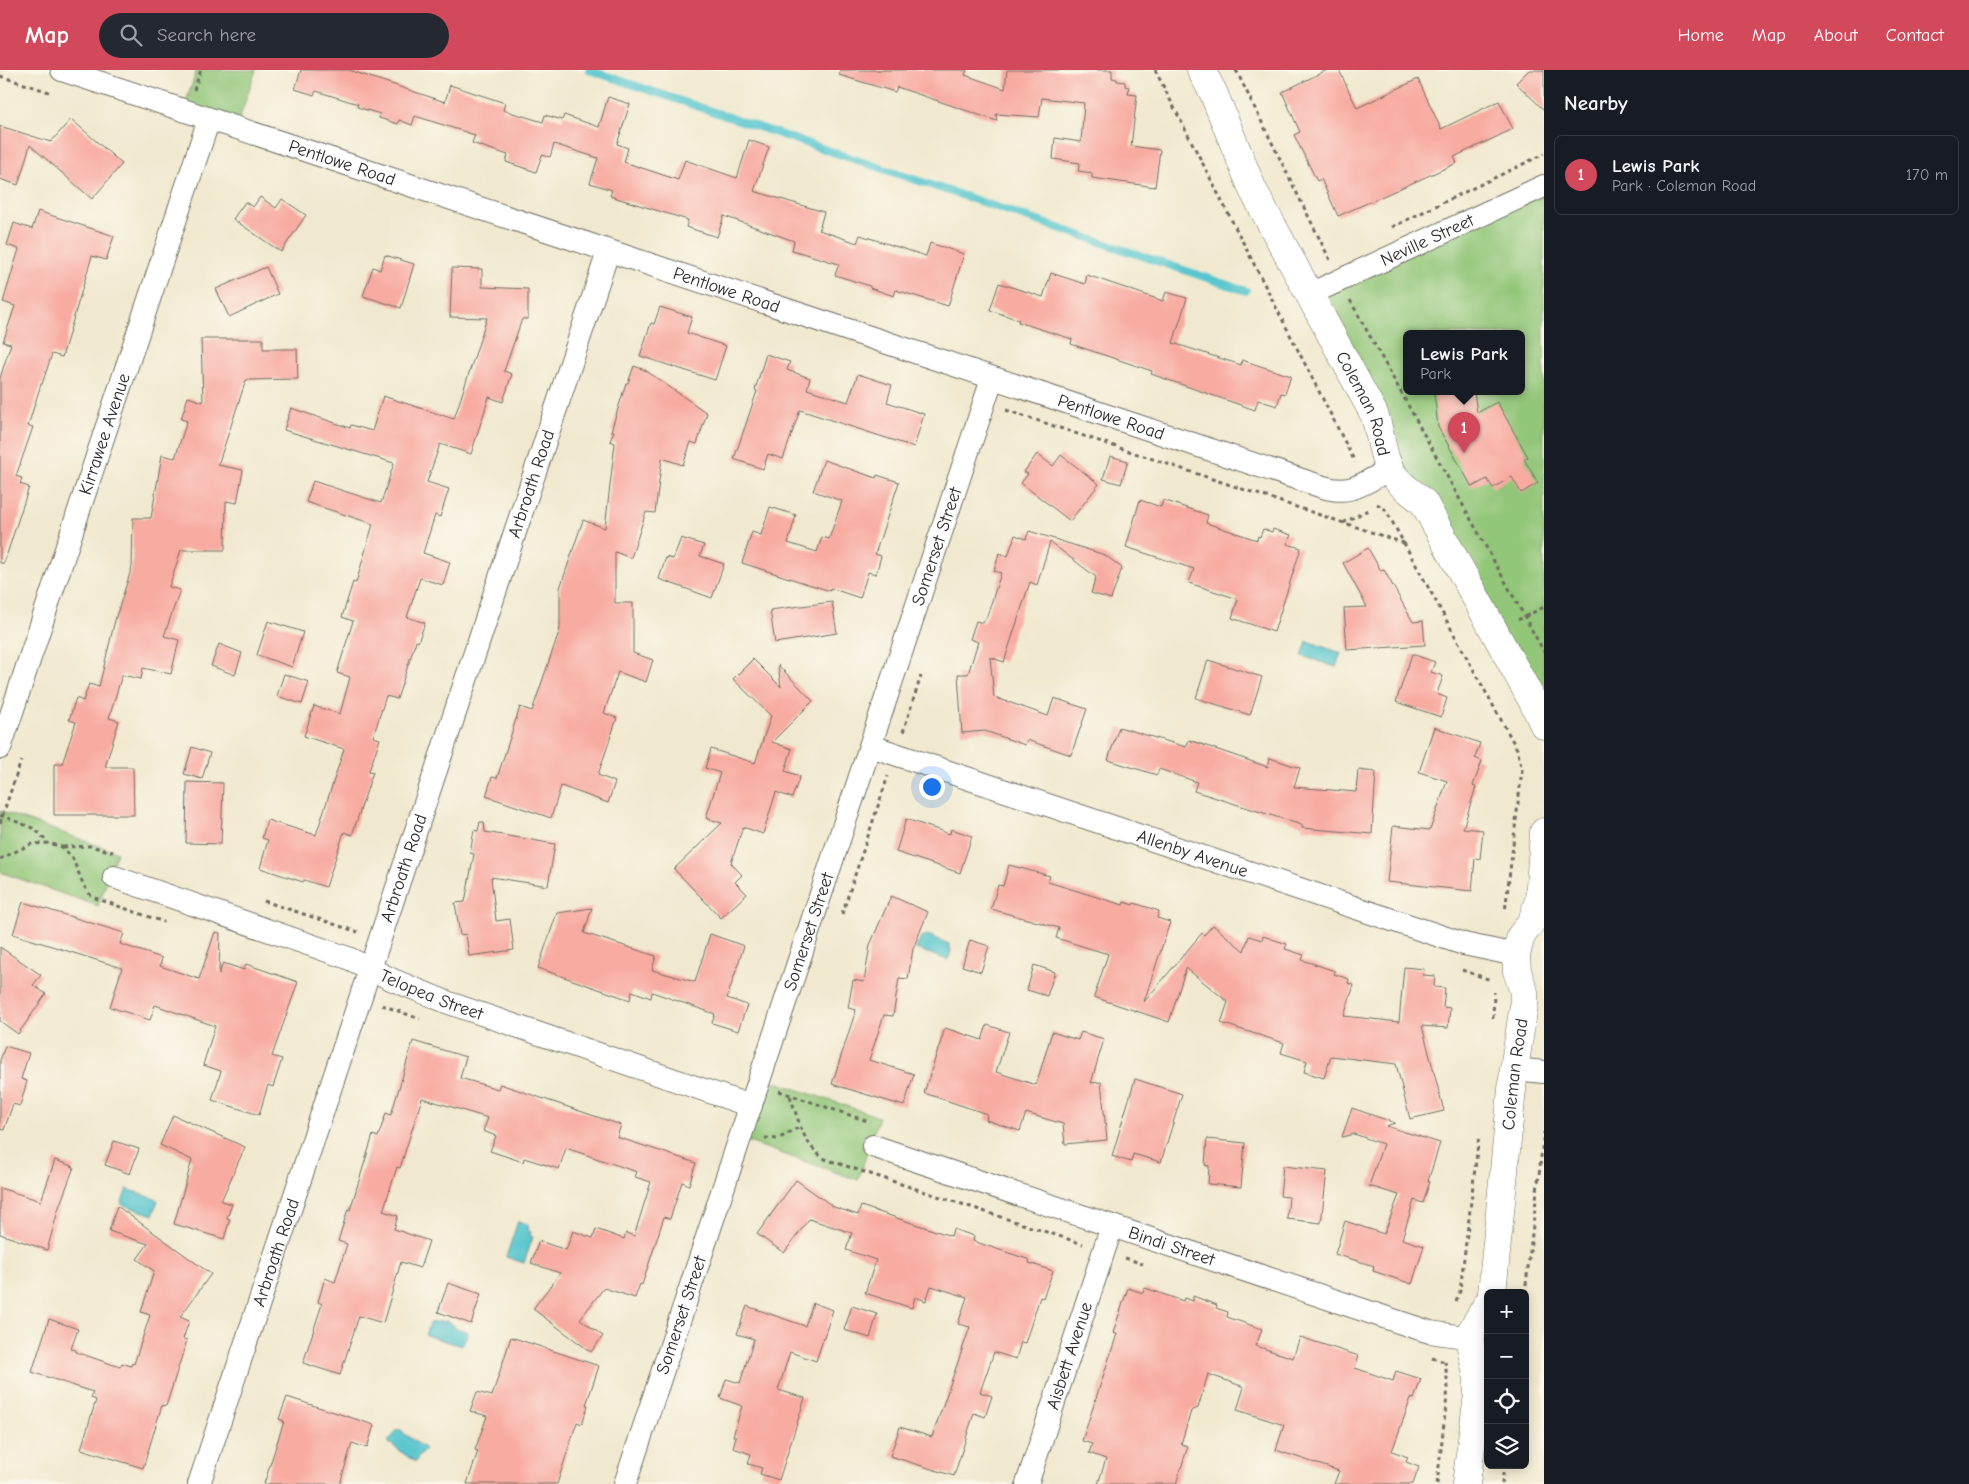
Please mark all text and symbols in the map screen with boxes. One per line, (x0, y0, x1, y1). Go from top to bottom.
search box (99, 13, 449, 58)
text: Map (25, 21, 69, 49)
icon: search (117, 21, 145, 49)
text: Search here (157, 24, 256, 46)
text: Home (1677, 25, 1724, 46)
text: Map (1752, 25, 1786, 46)
text: About (1814, 25, 1858, 46)
text: Contact (1886, 25, 1944, 46)
text: Nearby (1564, 91, 1628, 115)
street label: Pentlowe Road (286, 135, 398, 190)
text: Lewis Park (1612, 155, 1699, 177)
text: 1 (1578, 166, 1584, 184)
text: 170 m (1906, 166, 1948, 184)
text: Park · Coleman Road (1612, 177, 1756, 195)
street label: Neville Street (1377, 209, 1478, 271)
street label: Pentlowe Road (671, 262, 783, 317)
popup (1403, 330, 1525, 395)
text: Lewis Park (1420, 343, 1508, 365)
street label: Coleman Road (1332, 348, 1395, 458)
text: Park (1420, 365, 1451, 383)
street label: Kirrawee Avenue (74, 370, 134, 497)
street label: Pentlowe Road (1055, 390, 1167, 444)
pin: 1 (1448, 412, 1480, 453)
street label: Arbroath Road (503, 427, 559, 540)
street label: Somerset Street (907, 484, 966, 608)
your location (919, 774, 945, 800)
street label: Arbroath Road (376, 811, 431, 925)
street label: Allenby Avenue (1134, 825, 1251, 882)
street label: Somerset Street (779, 869, 838, 993)
street label: Telopea Street (376, 965, 487, 1025)
street label: Coleman Road (1498, 1017, 1532, 1131)
street label: Arbroath Road (248, 1196, 304, 1309)
street label: Bindi Street (1126, 1222, 1219, 1270)
street label: Somerset Street (652, 1252, 711, 1377)
map controls (1484, 1289, 1529, 1469)
button: + (1484, 1289, 1529, 1334)
street label: Aisbett Avenue (1042, 1299, 1097, 1412)
button: − (1484, 1334, 1529, 1379)
button: locate (1484, 1379, 1529, 1424)
button: layers (1484, 1424, 1529, 1469)

